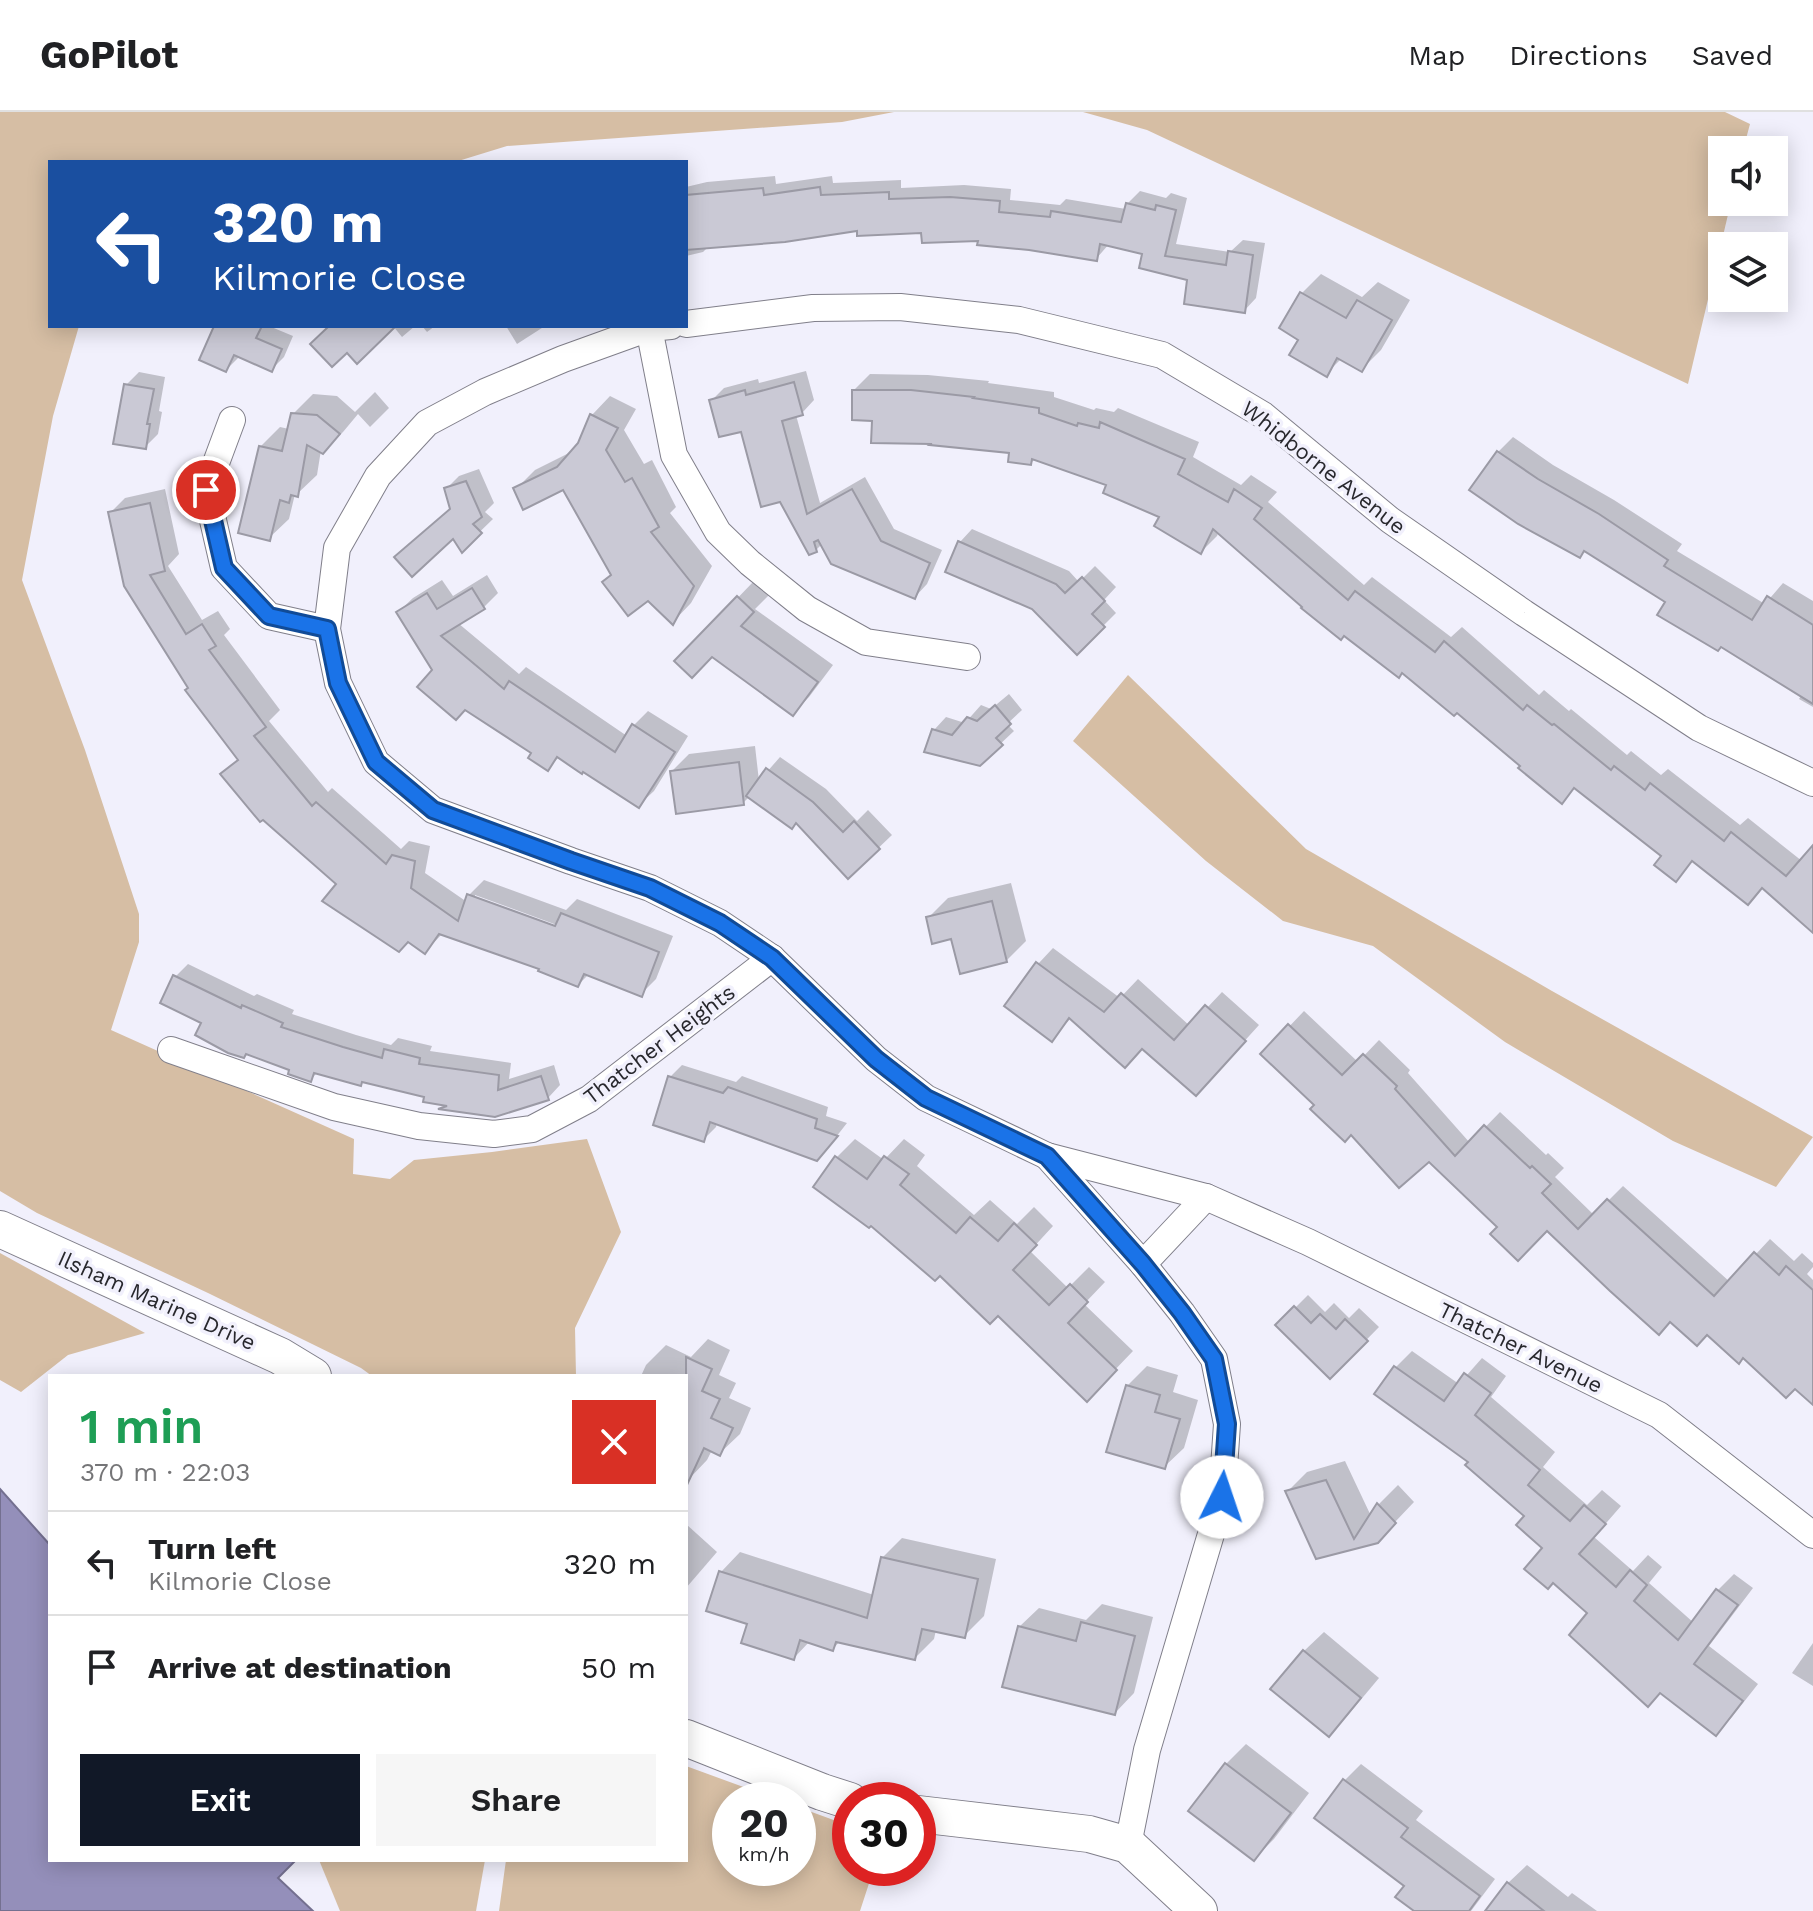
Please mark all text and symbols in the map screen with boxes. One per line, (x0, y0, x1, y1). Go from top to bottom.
text: GoPilot (40, 33, 178, 77)
text: Map (1408, 39, 1465, 72)
text: Directions (1509, 39, 1648, 72)
text: Saved (1692, 39, 1773, 72)
map controls (1708, 136, 1788, 312)
button: sound (1708, 136, 1788, 216)
text: 320 m (212, 190, 383, 256)
icon: left (80, 192, 184, 296)
button: layers (1708, 232, 1788, 312)
text: Kilmorie Close (212, 257, 466, 299)
street label: Whidborne Avenue (1237, 396, 1411, 539)
pin (172, 456, 240, 524)
icon: arrive (184, 468, 228, 512)
street label: Thatcher Heights (579, 979, 740, 1109)
street label: Ilsham Marine Drive (54, 1246, 260, 1355)
street label: Thatcher Avenue (1435, 1297, 1607, 1398)
text: 1 min (80, 1398, 203, 1455)
button: close (572, 1400, 656, 1484)
position arrow (1180, 1455, 1264, 1539)
text: 370 m · 22:03 (80, 1457, 250, 1487)
text: Turn left (148, 1531, 276, 1566)
icon: left (80, 1541, 124, 1585)
text: 320 m (564, 1546, 656, 1581)
text: Kilmorie Close (148, 1566, 332, 1596)
icon: arrive (80, 1645, 124, 1689)
text: Arrive at destination (148, 1650, 452, 1685)
text: 50 m (581, 1650, 656, 1685)
button: Exit (80, 1754, 360, 1846)
button: Share (376, 1754, 656, 1846)
speed limit sign: 30 (832, 1782, 936, 1886)
text: 20 (739, 1800, 789, 1847)
text: km/h (738, 1842, 790, 1866)

